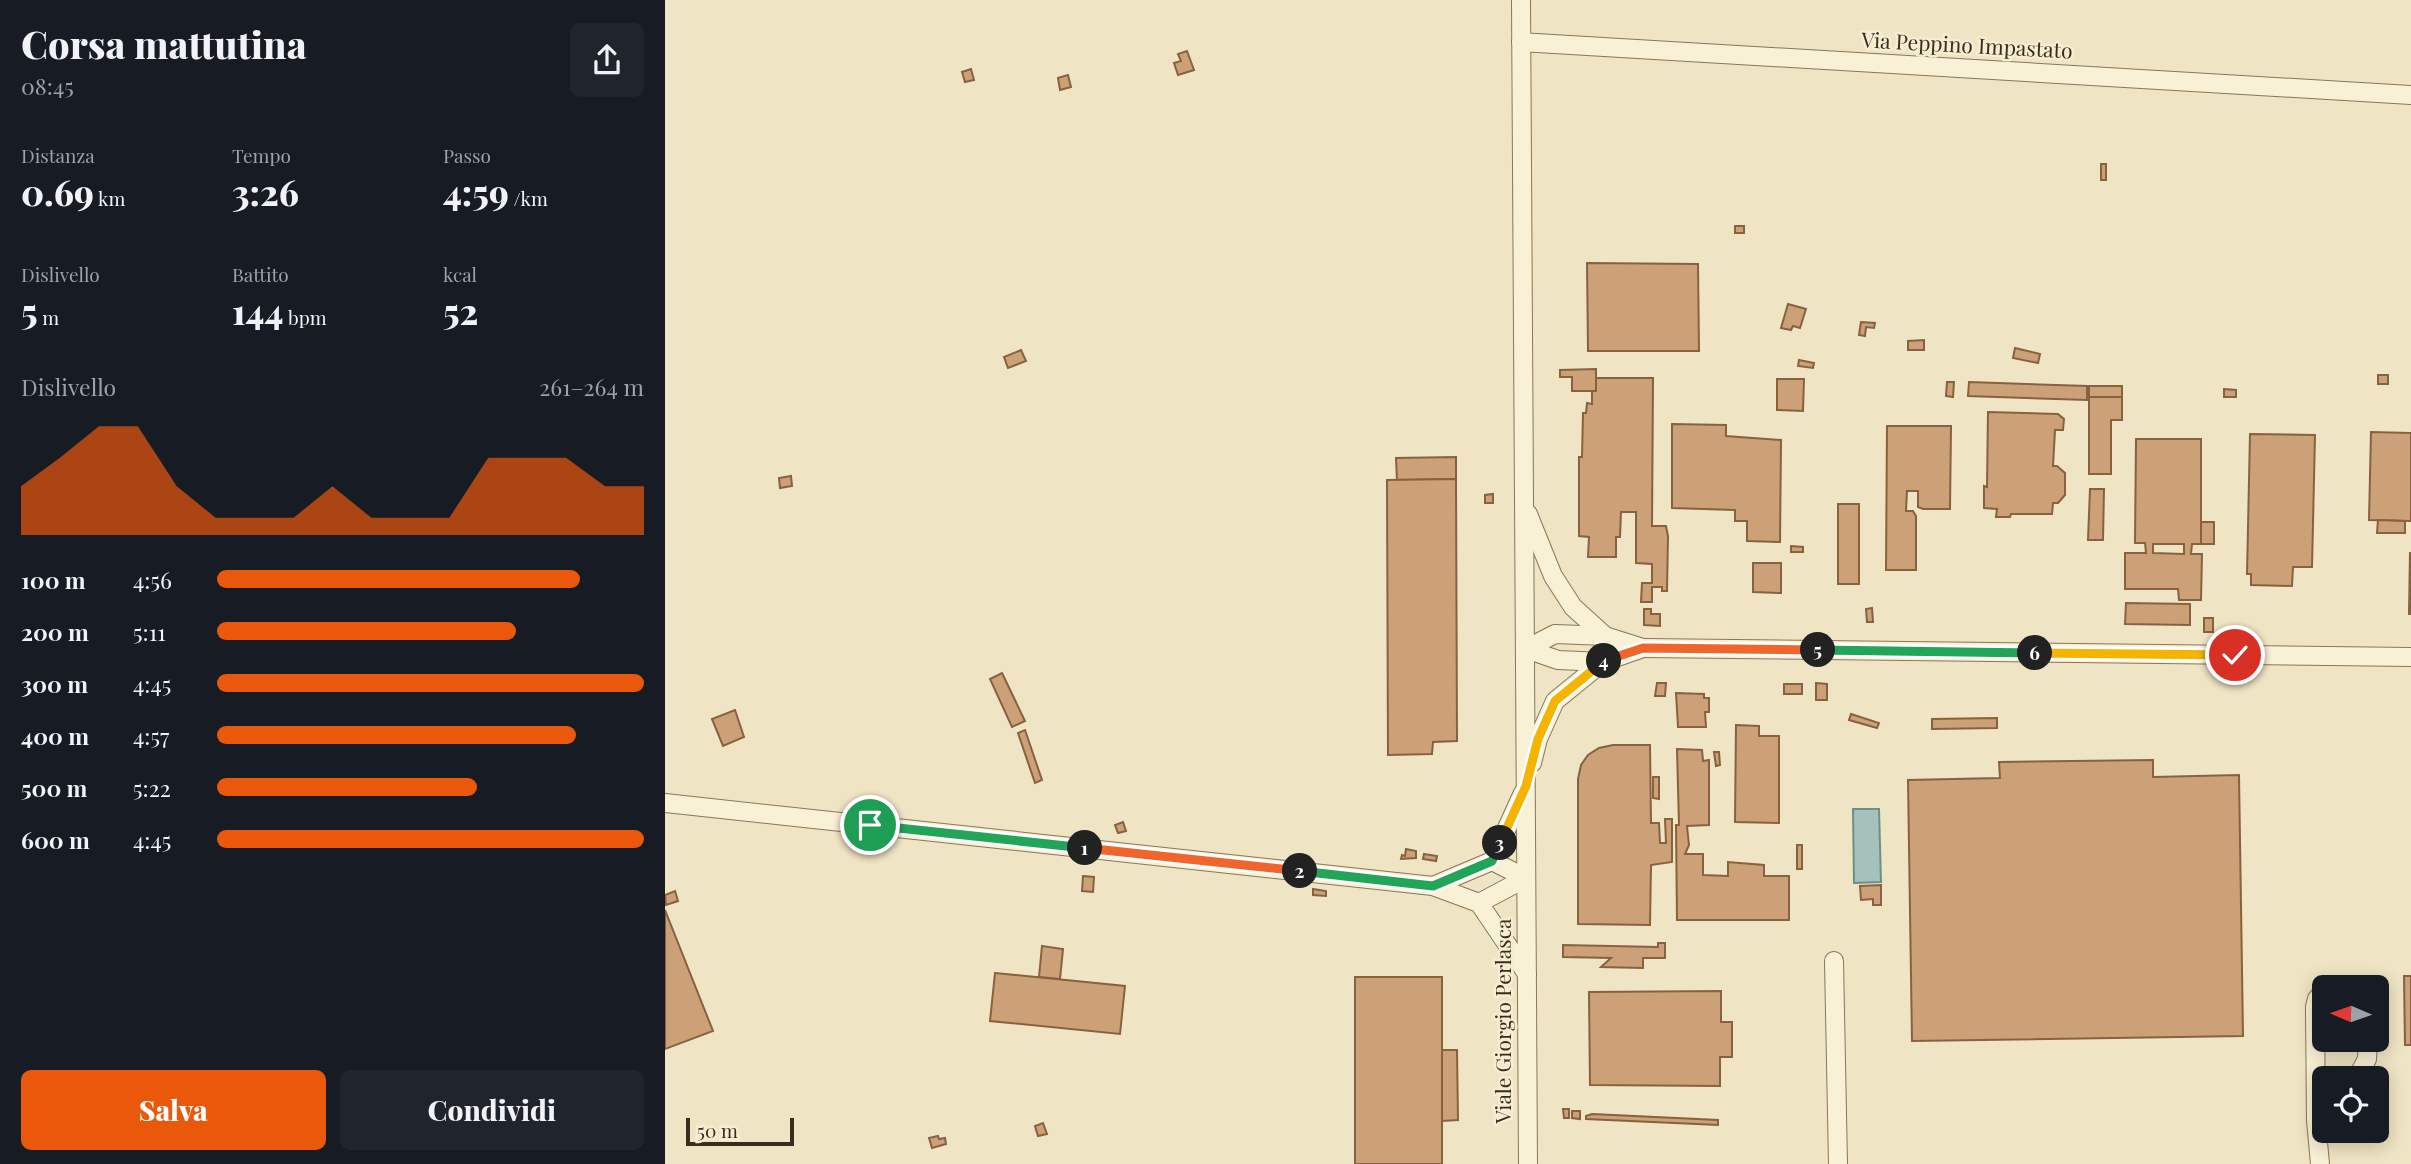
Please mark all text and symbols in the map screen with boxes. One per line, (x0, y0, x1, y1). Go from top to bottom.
text: Corsa mattutina (21, 18, 307, 69)
button: share (570, 23, 644, 97)
street label: Via Peppino Impastato (1860, 24, 2073, 64)
text: 08:45 (21, 70, 74, 101)
text: Distanza (21, 142, 95, 168)
text: Tempo (232, 142, 291, 168)
text: Passo (443, 142, 491, 168)
text: 0.69 (21, 168, 94, 215)
text: 3:26 (232, 168, 299, 215)
text: 4:59 (443, 168, 509, 215)
text: km (94, 185, 125, 211)
text: /km (509, 185, 548, 211)
text: Dislivello (21, 261, 100, 287)
text: Battito (232, 261, 289, 287)
text: kcal (443, 261, 477, 287)
text: 5 (21, 287, 38, 334)
text: 144 (232, 287, 283, 334)
text: 52 (443, 287, 478, 334)
text: m (38, 304, 59, 330)
text: bpm (283, 304, 327, 330)
text: Dislivello (21, 371, 116, 402)
text: 261–264 m (539, 371, 644, 402)
text: 100 m (21, 564, 86, 595)
text: 4:56 (133, 564, 172, 595)
text: 200 m (21, 616, 89, 647)
text: 5:11 (133, 616, 166, 647)
pin (2205, 625, 2265, 685)
pin: 5 (1801, 632, 1835, 668)
text: 5 (1813, 636, 1822, 662)
pin: 6 (2017, 636, 2053, 670)
icon: check (2216, 636, 2254, 674)
text: 6 (2029, 639, 2040, 665)
pin: 4 (1587, 644, 1621, 678)
text: 4 (1598, 647, 1609, 673)
text: 300 m (21, 668, 88, 699)
text: 4:45 (133, 668, 171, 699)
text: 400 m (21, 720, 89, 751)
text: 4:57 (133, 720, 169, 751)
text: 500 m (21, 772, 87, 803)
text: 5:22 (133, 772, 171, 803)
pin (840, 795, 900, 855)
icon: arrive (851, 806, 889, 844)
text: 600 m (21, 824, 90, 855)
text: 4:45 (133, 824, 171, 855)
pin: 3 (1483, 826, 1517, 860)
text: 3 (1495, 829, 1504, 855)
pin: 1 (1067, 830, 1103, 866)
text: 1 (1081, 834, 1088, 860)
pin: 2 (1283, 854, 1317, 888)
text: 2 (1295, 857, 1304, 883)
street label: Viale Giorgio Perlasca (1488, 918, 1516, 1124)
north arrow (2312, 975, 2389, 1052)
map controls (2312, 975, 2389, 1143)
button: locate (2312, 1066, 2389, 1143)
button: Salva (21, 1070, 326, 1150)
button: Condividi (340, 1070, 644, 1150)
scale bar (686, 1115, 795, 1147)
text: 50 m (697, 1117, 738, 1143)

